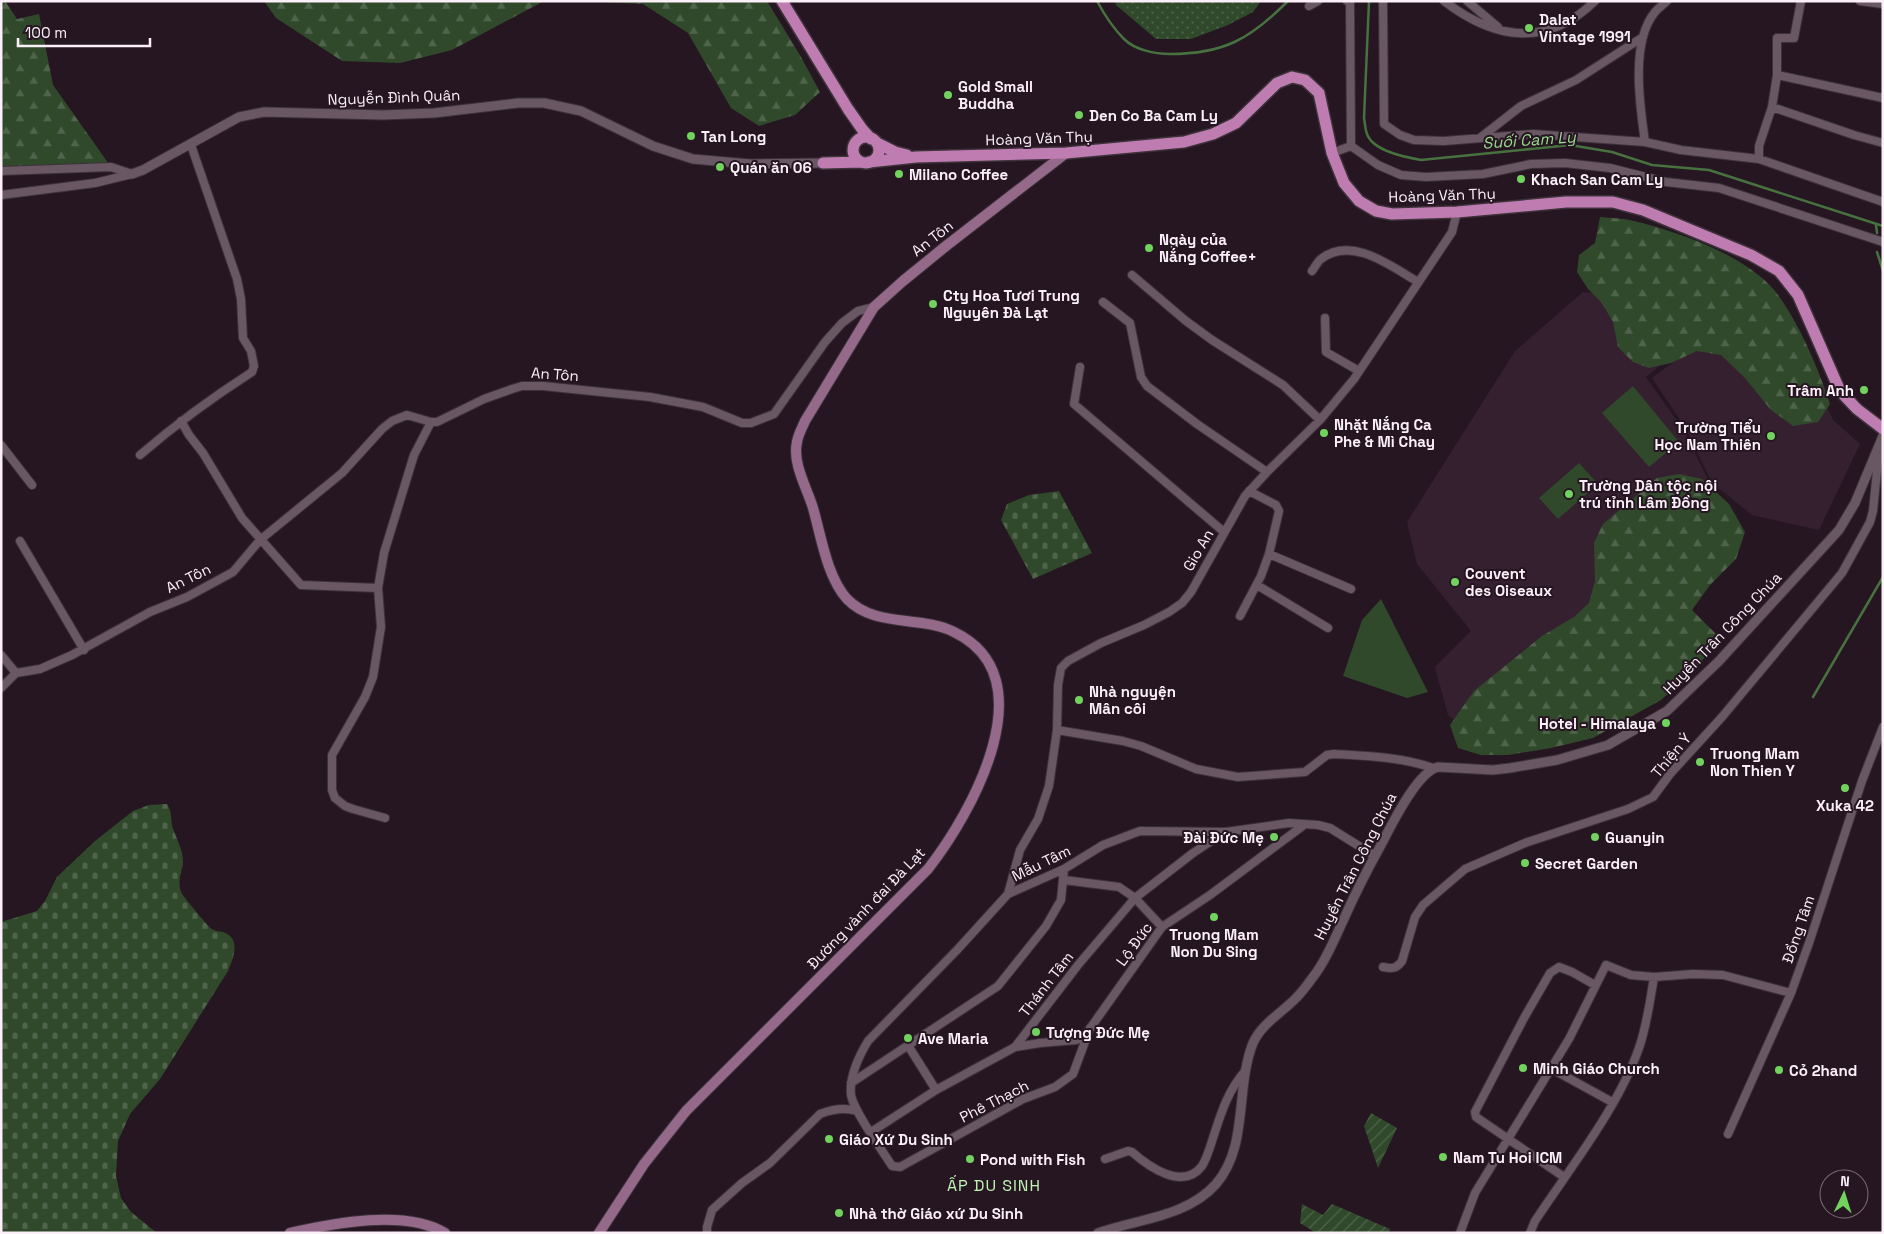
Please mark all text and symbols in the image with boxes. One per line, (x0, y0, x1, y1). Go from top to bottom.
place label: Dalat Vintage 1991 (1539, 10, 1631, 46)
scale bar (18, 15, 150, 47)
marker: Dalat Vintage 1991 (1523, 22, 1535, 34)
text: 100 m (25, 23, 67, 42)
place label: Gold Small Buddha (958, 77, 1033, 113)
street label: Nguyễn Đình Quân (327, 85, 461, 109)
marker: Gold Small Buddha (942, 89, 954, 101)
place label: Den Co Ba Cam Ly (1089, 106, 1218, 125)
marker: Den Co Ba Cam Ly (1073, 109, 1085, 121)
water label: Suối Cam Ly (1482, 126, 1577, 154)
place label: Tan Long (701, 127, 766, 146)
street label: Hoàng Văn Thụ (985, 127, 1093, 149)
marker: Tan Long (685, 130, 697, 142)
place label: Quán ăn 06 (730, 158, 812, 177)
marker: Quán ăn 06 (714, 161, 726, 173)
place label: Milano Coffee (909, 165, 1009, 184)
marker: Milano Coffee (893, 168, 905, 180)
place label: Khach San Cam Ly (1531, 170, 1663, 189)
marker: Khach San Cam Ly (1515, 173, 1527, 185)
street label: Hoàng Văn Thụ (1388, 184, 1496, 206)
street label: An Tôn (907, 216, 957, 260)
place label: Ngày của Nắng Coffee+ (1159, 230, 1257, 266)
marker: Ngày của Nắng Coffee+ (1143, 242, 1155, 254)
place label: Cty Hoa Tươi Trung Nguyên Đà Lạt (943, 286, 1080, 322)
marker: Cty Hoa Tươi Trung Nguyên Đà Lạt (927, 298, 939, 310)
street label: An Tôn (530, 363, 580, 385)
place label: Trâm Anh (1787, 381, 1854, 400)
marker: Trâm Anh (1858, 384, 1870, 396)
place label: Nhặt Nắng Ca Phe & Mì Chay (1334, 415, 1435, 451)
place label: Trường Tiểu Học Nam Thiên (1655, 418, 1761, 454)
marker: Nhặt Nắng Ca Phe & Mì Chay (1318, 427, 1330, 439)
marker: Trường Tiểu Học Nam Thiên (1765, 430, 1777, 442)
place label: Trường Dân tộc nội trú tỉnh Lâm Đồng (1579, 476, 1717, 512)
marker: Trường Dân tộc nội trú tỉnh Lâm Đồng (1563, 488, 1575, 500)
street label: Gio An (1178, 526, 1218, 574)
street label: An Tôn (162, 559, 214, 597)
place label: Couvent des Oiseaux (1465, 564, 1552, 600)
street label: Huyền Trân Công Chúa (1659, 568, 1786, 698)
marker: Couvent des Oiseaux (1449, 576, 1461, 588)
place label: Nhà nguyện Mân côi (1089, 682, 1176, 718)
marker: Nhà nguyện Mân côi (1073, 694, 1085, 706)
place label: Hotel - Himalaya (1539, 714, 1656, 733)
marker: Hotel - Himalaya (1660, 717, 1672, 729)
street label: Thiện Ý (1647, 729, 1695, 781)
place label: Truong Mam Non Thien Y (1710, 744, 1800, 780)
marker: Truong Mam Non Thien Y (1694, 756, 1706, 768)
marker: Xuka 42 (1839, 782, 1851, 794)
street label: Huyền Trân Công Chúa (1310, 789, 1401, 943)
place label: Xuka 42 (1816, 796, 1874, 815)
place label: Đài Đức Mẹ (1183, 828, 1264, 847)
place label: Guanyin (1605, 828, 1664, 847)
marker: Đài Đức Mẹ (1268, 831, 1280, 843)
marker: Guanyin (1589, 831, 1601, 843)
street label: Mẫu Tâm (1008, 841, 1074, 885)
street label: Đường vành đai Đà Lạt (803, 843, 929, 973)
place label: Secret Garden (1535, 854, 1638, 873)
marker: Secret Garden (1519, 857, 1531, 869)
street label: Đồng Tâm (1778, 893, 1818, 965)
marker: Truong Mam Non Du Sing (1208, 911, 1220, 923)
street label: Lộ Đức (1112, 918, 1156, 970)
place label: Truong Mam Non Du Sing (1169, 925, 1259, 961)
street label: Thánh Tâm (1015, 948, 1077, 1020)
place label: Tượng Đức Mẹ (1046, 1023, 1150, 1042)
marker: Tượng Đức Mẹ (1030, 1026, 1042, 1038)
place label: Ave Maria (918, 1029, 989, 1048)
marker: Ave Maria (902, 1032, 914, 1044)
place label: Minh Giáo Church (1533, 1059, 1660, 1078)
place label: Cỏ 2hand (1789, 1061, 1857, 1080)
marker: Minh Giáo Church (1517, 1062, 1529, 1074)
marker: Cỏ 2hand (1773, 1064, 1785, 1076)
street label: Phê Thạch (956, 1075, 1032, 1127)
place label: Giáo Xứ Du Sinh (839, 1130, 953, 1149)
marker: Giáo Xứ Du Sinh (823, 1133, 835, 1145)
place label: Nam Tu Hoi ICM (1453, 1148, 1562, 1167)
place label: Pond with Fish (980, 1150, 1085, 1169)
marker: Nam Tu Hoi ICM (1437, 1151, 1449, 1163)
marker: Pond with Fish (964, 1153, 976, 1165)
north arrow (1819, 1169, 1869, 1219)
text: N (1840, 1172, 1850, 1190)
district label: ẤP DU SINH (947, 1175, 1041, 1196)
place label: Nhà thờ Giáo xứ Du Sinh (849, 1204, 1023, 1223)
marker: Nhà thờ Giáo xứ Du Sinh (833, 1207, 845, 1219)

